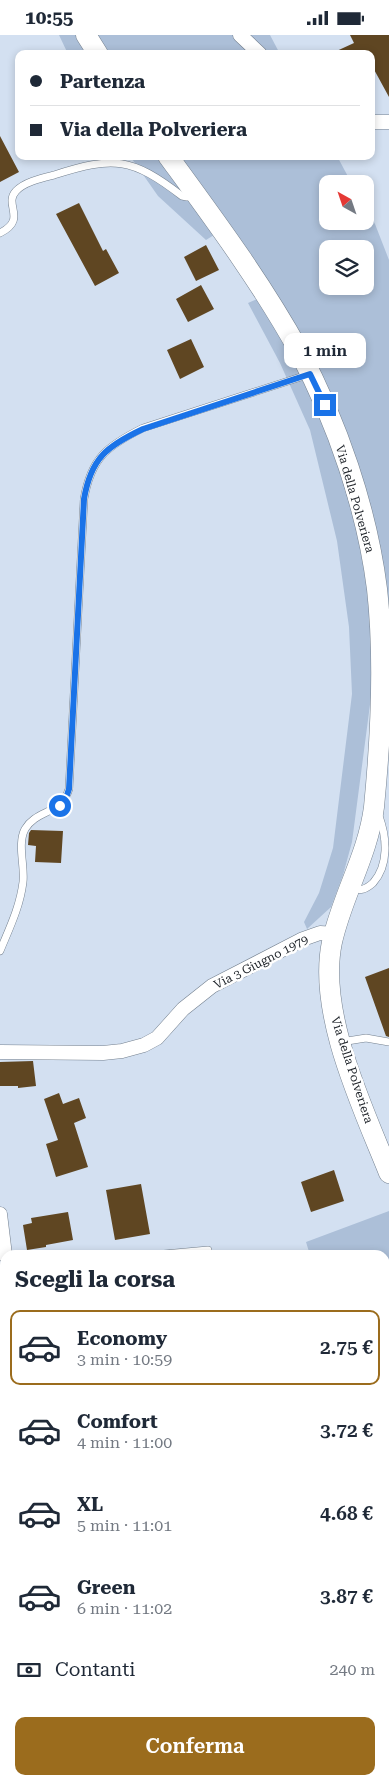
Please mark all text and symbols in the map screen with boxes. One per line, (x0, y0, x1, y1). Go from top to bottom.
text: 10:55 (25, 6, 74, 29)
text: Partenza (60, 70, 145, 93)
text: Via della Polveriera (60, 118, 247, 141)
north arrow (319, 175, 374, 230)
map controls (319, 175, 374, 295)
button: layers (319, 240, 374, 295)
callout: 1 min (284, 333, 366, 367)
text: 1 min (303, 341, 347, 360)
route end (314, 394, 336, 416)
street label: Via della Polveriera (333, 444, 377, 555)
route start (49, 795, 71, 817)
street label: Via 3 Giugno 1979 (212, 932, 311, 992)
street label: Via della Polveriera (328, 1015, 376, 1126)
text: Scegli la corsa (15, 1267, 175, 1292)
icon: car (17, 1325, 62, 1370)
text: Economy (77, 1327, 167, 1350)
text: 2.75 € (320, 1336, 373, 1359)
text: 3 min · 10:59 (77, 1350, 172, 1369)
icon: car (17, 1408, 62, 1453)
text: Comfort (77, 1410, 158, 1433)
text: 3.72 € (320, 1419, 373, 1442)
text: 4 min · 11:00 (77, 1433, 172, 1452)
icon: car (17, 1491, 62, 1536)
text: XL (77, 1493, 103, 1516)
text: 4.68 € (320, 1502, 373, 1525)
text: 5 min · 11:01 (77, 1516, 172, 1535)
icon: car (17, 1574, 62, 1619)
text: Green (77, 1576, 135, 1599)
text: 3.87 € (320, 1585, 373, 1608)
text: 6 min · 11:02 (77, 1599, 172, 1618)
icon: cash (15, 1656, 43, 1684)
text: Contanti (55, 1658, 135, 1681)
text: 240 m (329, 1660, 375, 1679)
button: Conferma (15, 1717, 375, 1775)

